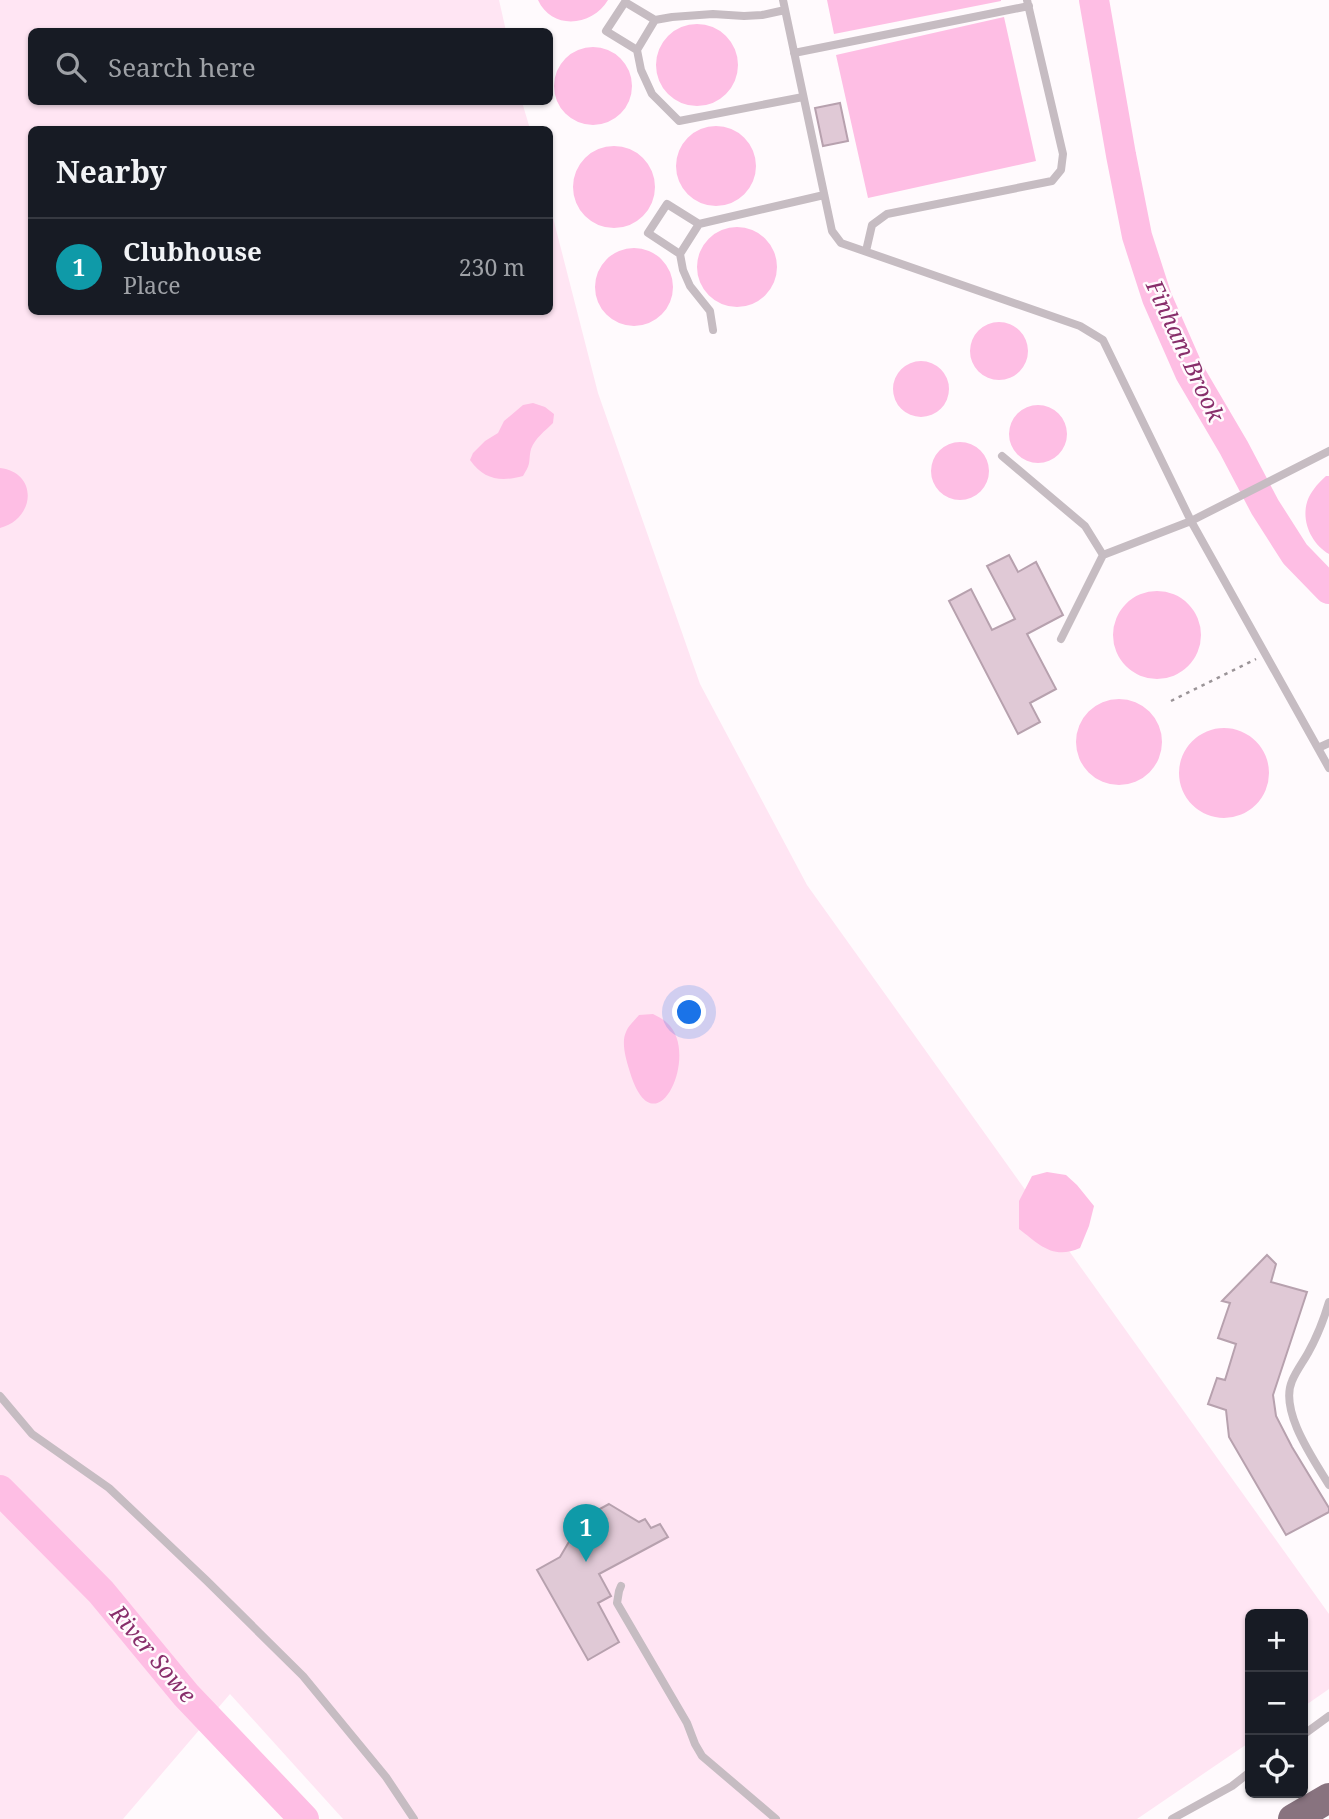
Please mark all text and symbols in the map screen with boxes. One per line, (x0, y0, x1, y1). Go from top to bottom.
search box (28, 28, 553, 105)
icon: search (52, 48, 90, 86)
text: Search here (108, 49, 256, 85)
text: Nearby (56, 151, 167, 192)
text: Clubhouse (123, 233, 262, 269)
text: 1 (73, 251, 86, 283)
text: 230 m (459, 251, 525, 283)
text: Place (123, 269, 181, 301)
water label: Finham Brook (1139, 274, 1233, 427)
your location (672, 995, 706, 1029)
pin: 1 (563, 1504, 609, 1562)
water label: River Sowe (103, 1597, 204, 1709)
map controls (1245, 1609, 1308, 1798)
button: + (1245, 1609, 1308, 1672)
button: − (1245, 1672, 1308, 1735)
button: locate (1245, 1735, 1308, 1798)

